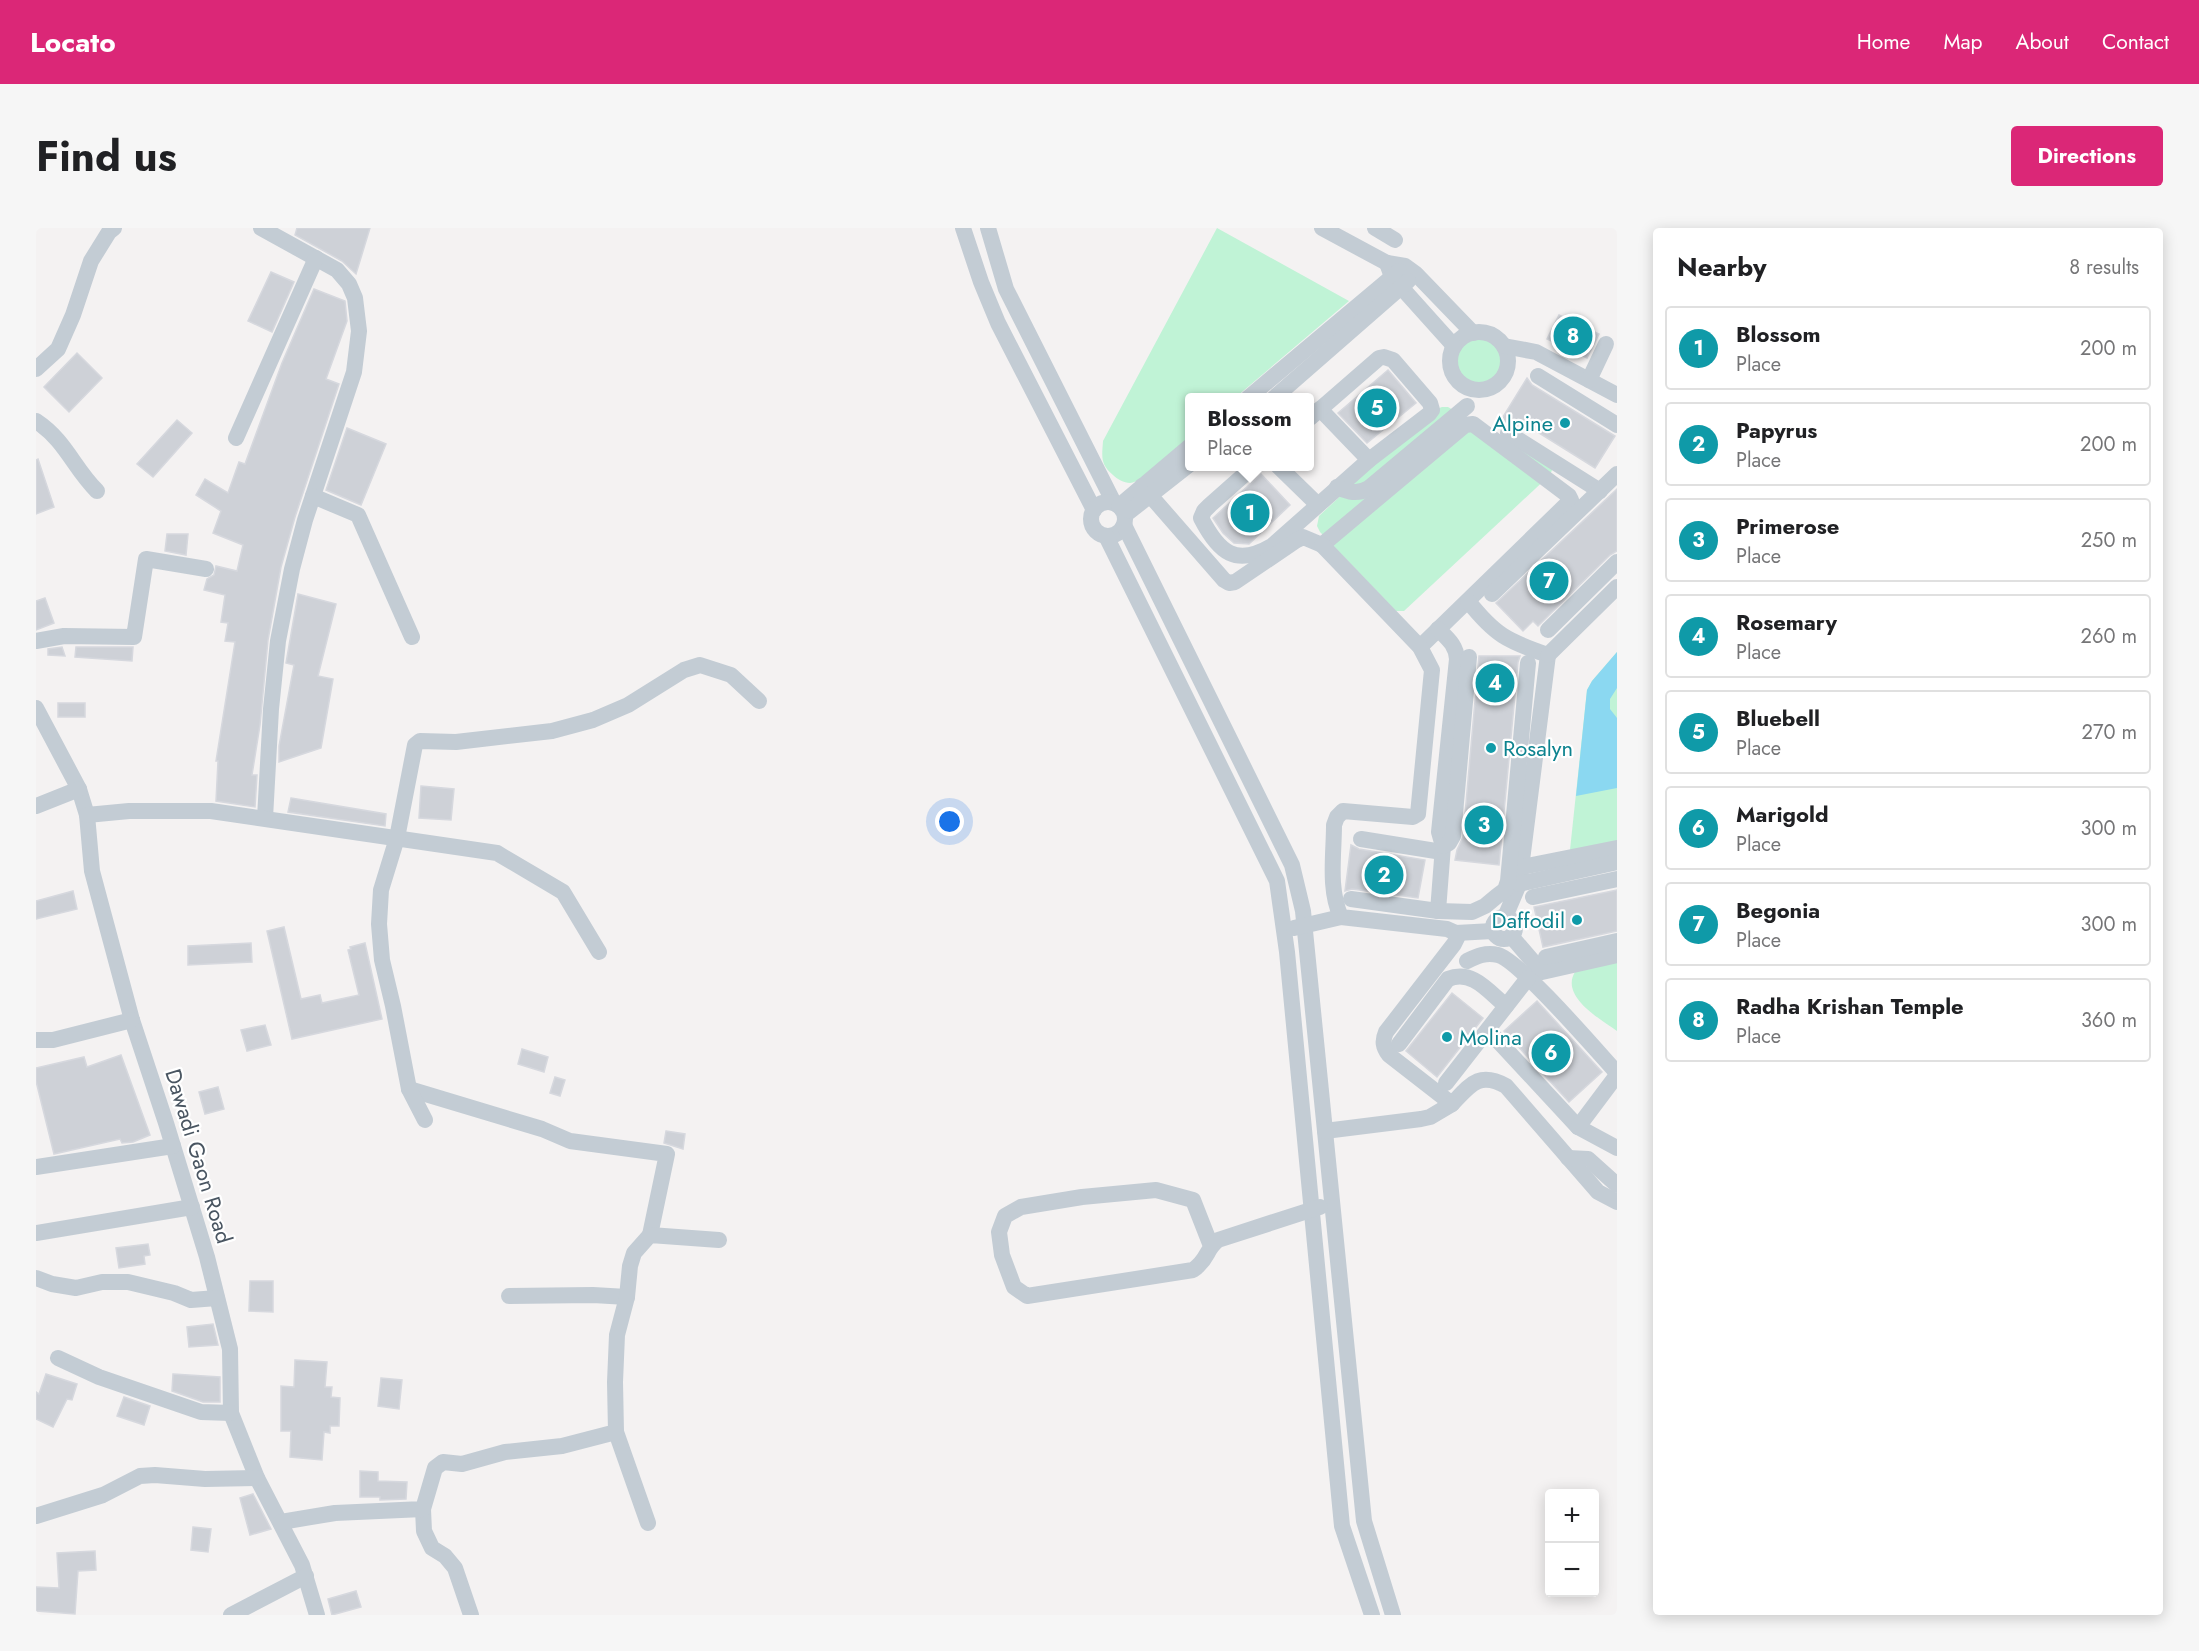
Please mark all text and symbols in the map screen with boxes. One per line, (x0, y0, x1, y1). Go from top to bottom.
text: Locato (30, 22, 116, 63)
text: Home (1857, 27, 1910, 57)
text: Map (1943, 27, 1983, 57)
text: About (2016, 27, 2069, 57)
text: Contact (2102, 27, 2169, 57)
text: Find us (36, 126, 177, 187)
button: Directions (2011, 126, 2163, 186)
text: Nearby (1677, 248, 1766, 286)
text: 8 results (2069, 253, 2139, 282)
pin: 8 (1554, 314, 1592, 358)
text: Blossom (1736, 318, 1821, 350)
text: 1 (1693, 334, 1704, 363)
text: 200 m (2080, 334, 2137, 363)
text: Place (1736, 350, 1781, 379)
pin: 5 (1358, 386, 1396, 430)
popup (1185, 393, 1314, 471)
text: Blossom (1207, 402, 1292, 434)
place label: Alpine (1492, 407, 1553, 439)
text: Papyrus (1736, 414, 1817, 446)
marker: Alpine (1558, 416, 1572, 430)
text: 2 (1692, 430, 1705, 459)
text: 200 m (2080, 430, 2137, 459)
text: Place (1207, 434, 1252, 463)
text: Place (1736, 446, 1781, 475)
pin: 1 (1230, 490, 1270, 536)
text: Primerose (1736, 510, 1839, 542)
text: 3 (1692, 526, 1705, 555)
text: 250 m (2081, 526, 2137, 555)
text: Place (1736, 542, 1781, 571)
pin: 7 (1530, 558, 1568, 604)
text: Rosemary (1736, 606, 1837, 638)
text: 4 (1692, 622, 1705, 651)
text: 260 m (2081, 622, 2137, 651)
text: Place (1736, 638, 1781, 667)
pin: 4 (1476, 660, 1514, 706)
text: Bluebell (1736, 702, 1820, 734)
text: 5 (1692, 718, 1705, 747)
text: 270 m (2082, 718, 2137, 747)
place label: Rosalyn (1503, 732, 1573, 764)
text: Place (1736, 734, 1781, 763)
marker: Rosalyn (1484, 741, 1498, 755)
text: Marigold (1736, 798, 1829, 830)
pin: 3 (1464, 802, 1504, 848)
your location (935, 807, 964, 836)
text: 6 (1692, 814, 1705, 843)
text: 300 m (2080, 814, 2137, 843)
text: Place (1736, 830, 1781, 859)
pin: 2 (1364, 852, 1404, 898)
text: Begonia (1736, 894, 1820, 926)
place label: Daffodil (1492, 904, 1565, 936)
text: 7 (1692, 910, 1705, 939)
text: 300 m (2080, 910, 2137, 939)
marker: Daffodil (1570, 913, 1584, 927)
text: Place (1736, 926, 1781, 955)
text: Radha Krishan Temple (1736, 990, 1964, 1022)
text: 8 (1692, 1006, 1705, 1035)
text: 360 m (2081, 1006, 2137, 1035)
place label: Molina (1459, 1021, 1522, 1053)
text: Place (1736, 1022, 1781, 1051)
marker: Molina (1440, 1030, 1454, 1044)
pin: 6 (1532, 1030, 1570, 1076)
street label: Dawadi Gaon Road (157, 1065, 241, 1247)
map controls (1545, 1489, 1599, 1597)
button: + (1545, 1489, 1599, 1543)
button: − (1545, 1543, 1599, 1597)

